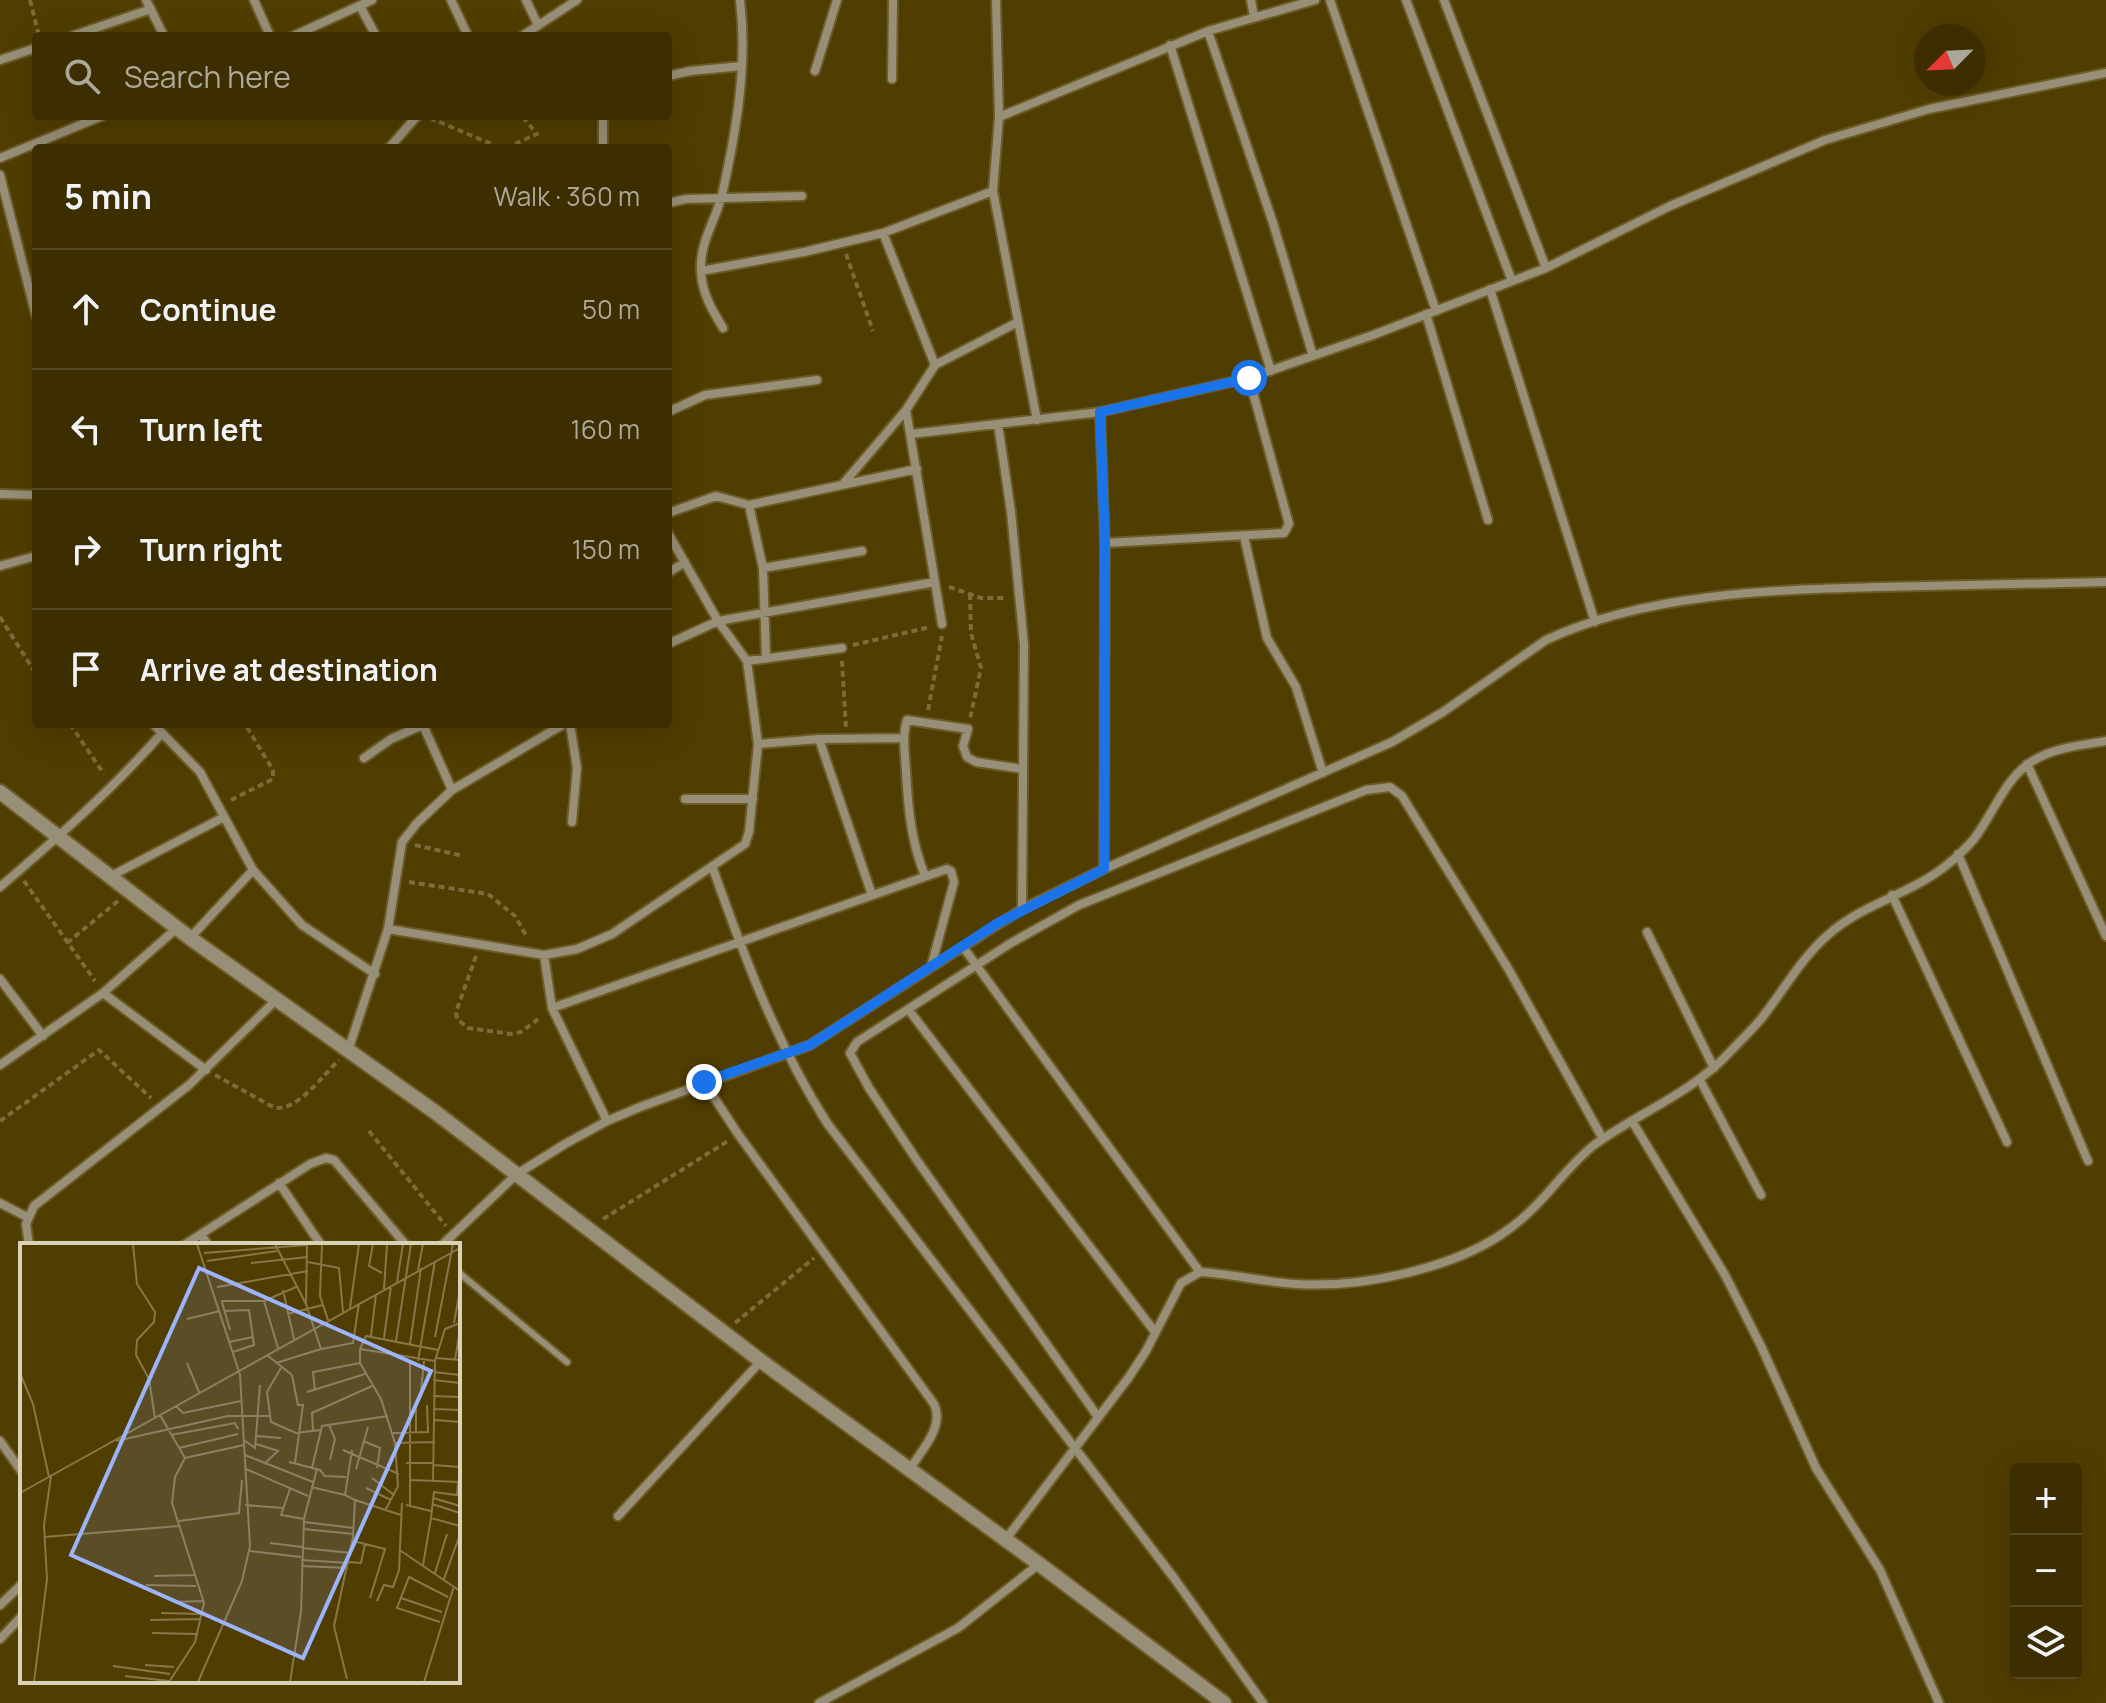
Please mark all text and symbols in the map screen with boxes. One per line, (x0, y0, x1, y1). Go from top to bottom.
north arrow (1914, 24, 1986, 96)
search box (32, 32, 672, 120)
icon: search (60, 54, 104, 98)
text: Search here (124, 56, 291, 97)
text: 5 min (64, 173, 152, 219)
text: Walk · 360 m (494, 178, 640, 214)
icon: ahead (64, 287, 108, 331)
text: Continue (140, 289, 276, 330)
text: 50 m (582, 291, 640, 327)
route start (1231, 360, 1267, 396)
icon: left (64, 407, 108, 451)
text: Turn left (140, 409, 263, 450)
text: 160 m (571, 411, 640, 447)
icon: right (64, 527, 108, 571)
text: Turn right (140, 529, 283, 570)
text: 150 m (572, 531, 640, 567)
icon: arrive (64, 647, 108, 691)
text: Arrive at destination (140, 649, 438, 690)
route end (686, 1064, 722, 1100)
inset map (20, 1243, 460, 1683)
map controls (2010, 1463, 2082, 1679)
button: + (2010, 1463, 2082, 1535)
button: − (2010, 1535, 2082, 1607)
button: layers (2010, 1607, 2082, 1679)

